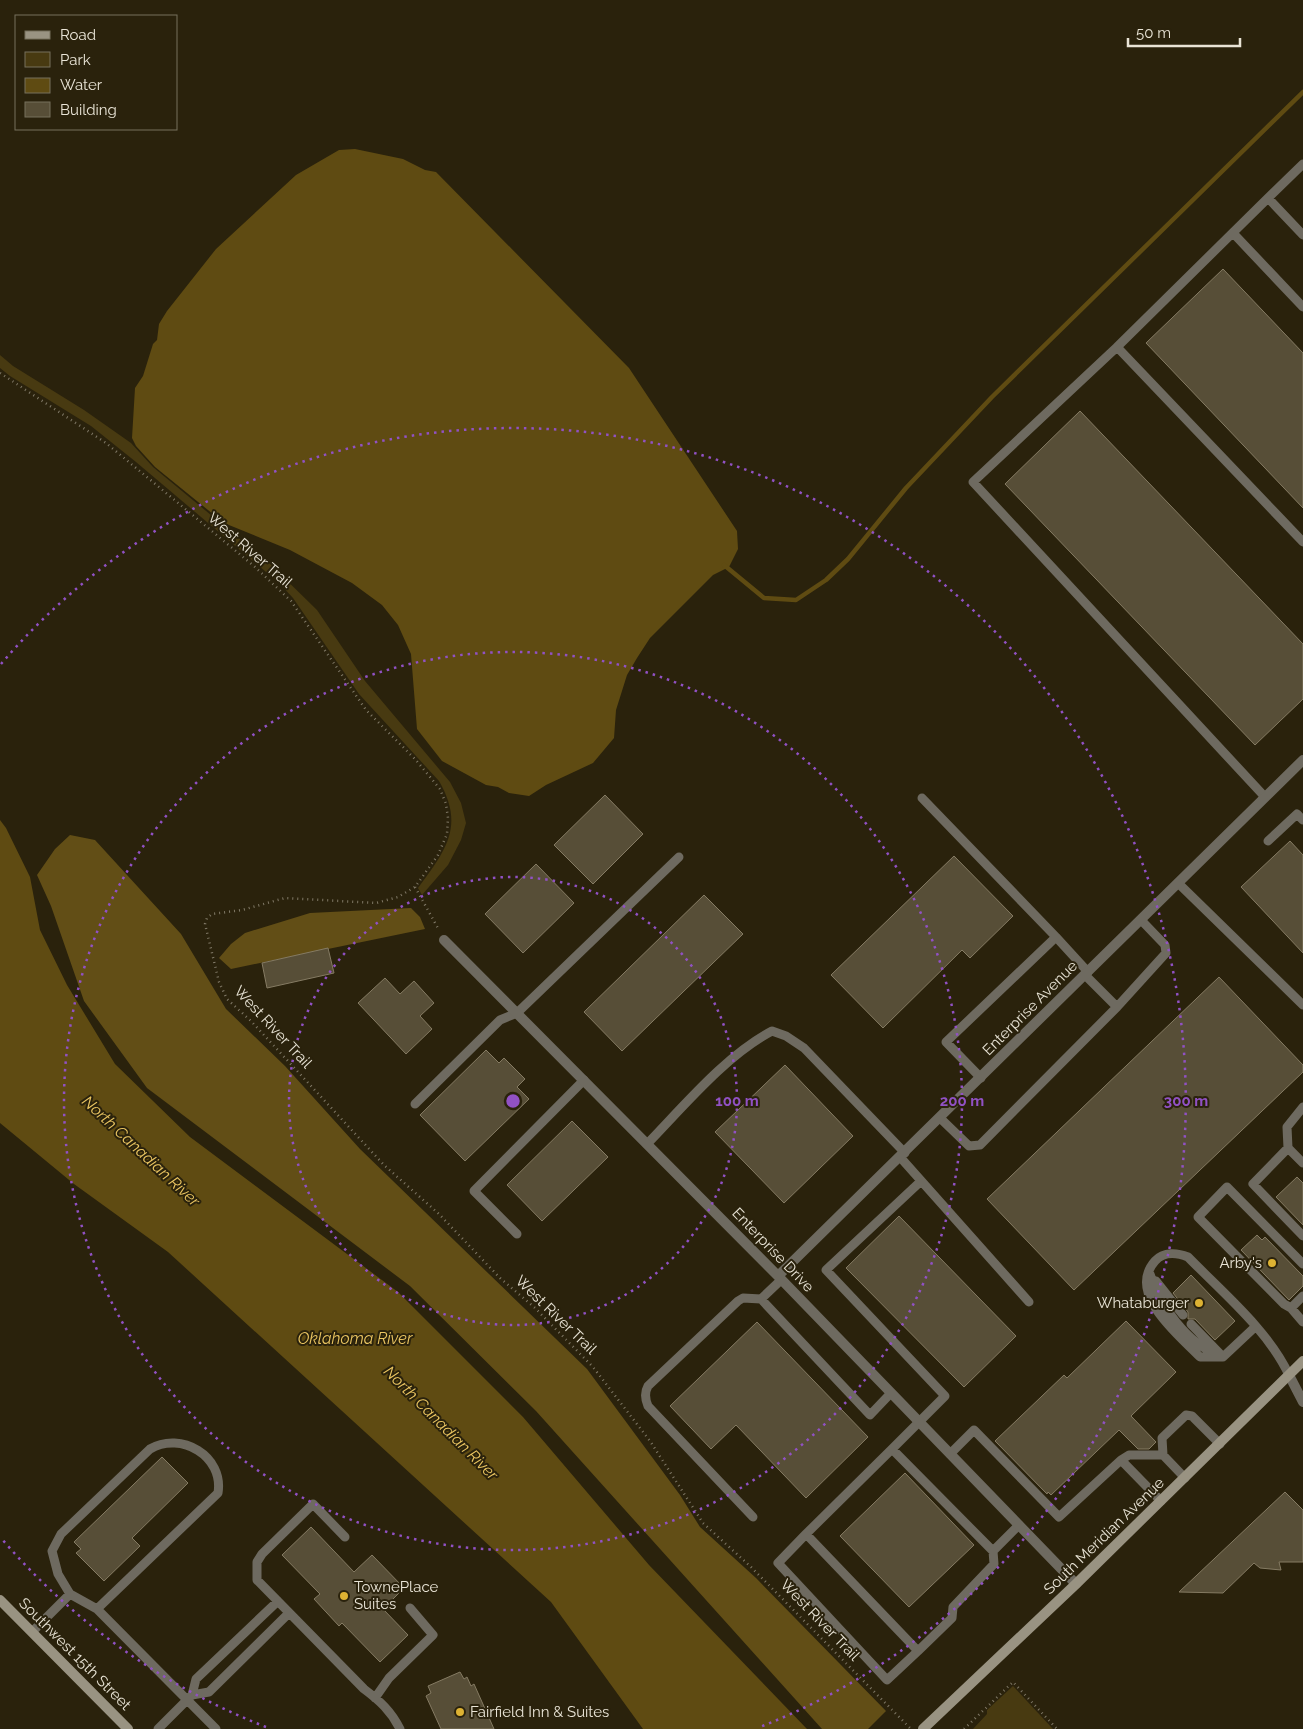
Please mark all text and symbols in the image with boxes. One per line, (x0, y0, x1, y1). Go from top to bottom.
legend (15, 15, 178, 130)
scale bar (1128, 15, 1240, 47)
text: 50 m (1136, 24, 1171, 42)
text: Road (60, 26, 96, 44)
text: Park (60, 51, 91, 69)
text: Water (60, 76, 103, 94)
text: Building (60, 101, 117, 119)
street label: West River Trail (204, 508, 297, 592)
street label: Enterprise Avenue (979, 957, 1081, 1059)
street label: West River Trail (230, 982, 316, 1073)
water label: North Canadian River (78, 1092, 204, 1211)
centre of rings (504, 1092, 522, 1110)
text: 100 m (715, 1092, 759, 1110)
text: 200 m (940, 1092, 984, 1110)
text: 300 m (1164, 1092, 1208, 1110)
street label: Enterprise Drive (728, 1204, 818, 1296)
place label: Arby's (1219, 1254, 1262, 1272)
marker: Arby's (1266, 1257, 1278, 1269)
street label: West River Trail (512, 1272, 601, 1359)
place label: Whataburger (1097, 1294, 1190, 1312)
marker: Whataburger (1193, 1297, 1205, 1309)
water label: Oklahoma River (298, 1329, 413, 1348)
water label: North Canadian River (380, 1362, 502, 1484)
street label: South Meridian Avenue (1040, 1474, 1168, 1598)
street label: West River Trail (777, 1576, 864, 1665)
place label: TownePlace Suites (354, 1578, 439, 1613)
marker: TownePlace Suites (338, 1590, 350, 1602)
street label: Southwest 15th Street (15, 1594, 135, 1714)
place label: Fairfield Inn & Suites (470, 1703, 609, 1721)
marker: Fairfield Inn & Suites (454, 1706, 466, 1718)

